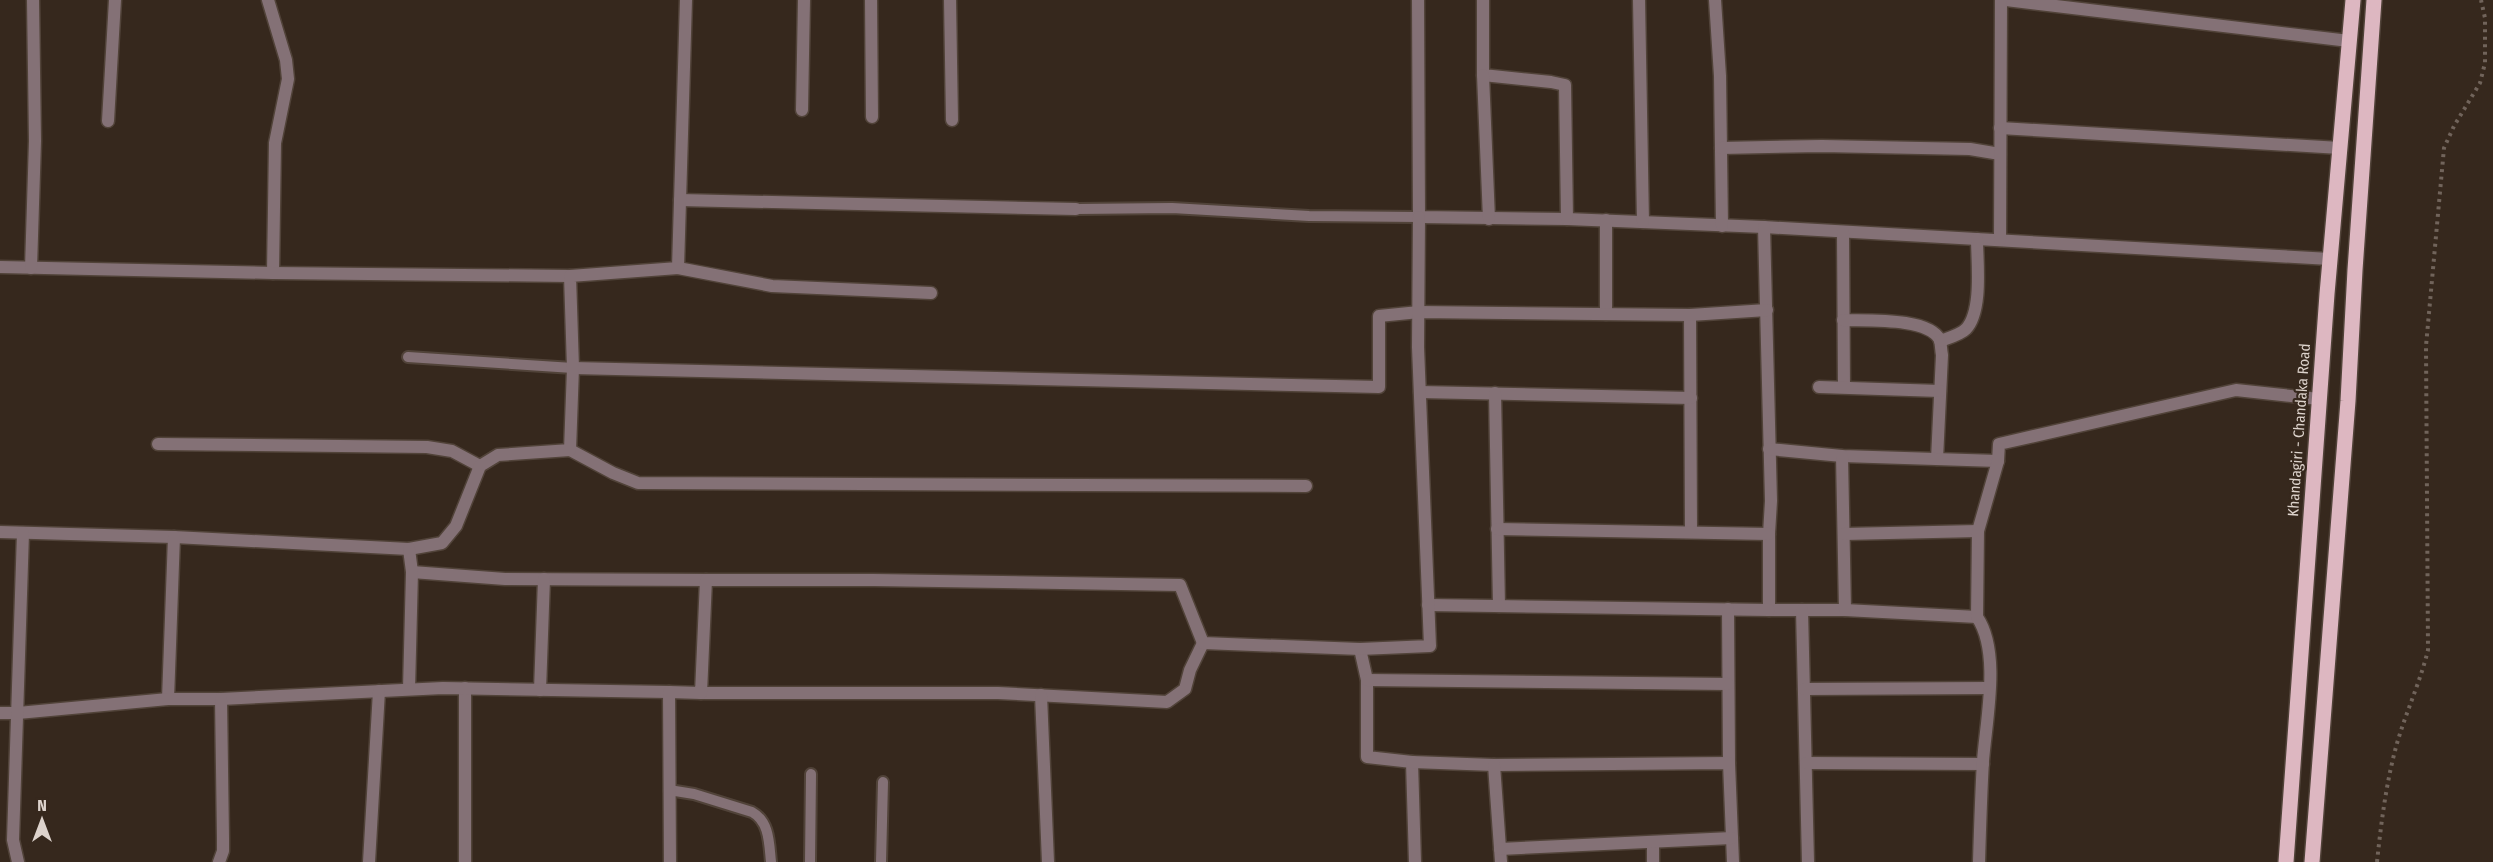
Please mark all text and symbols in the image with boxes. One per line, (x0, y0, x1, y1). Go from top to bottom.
street label: Khandagiri - Chandaka Road (2284, 343, 2314, 517)
north arrow (12, 790, 72, 850)
text: N (37, 796, 47, 815)

